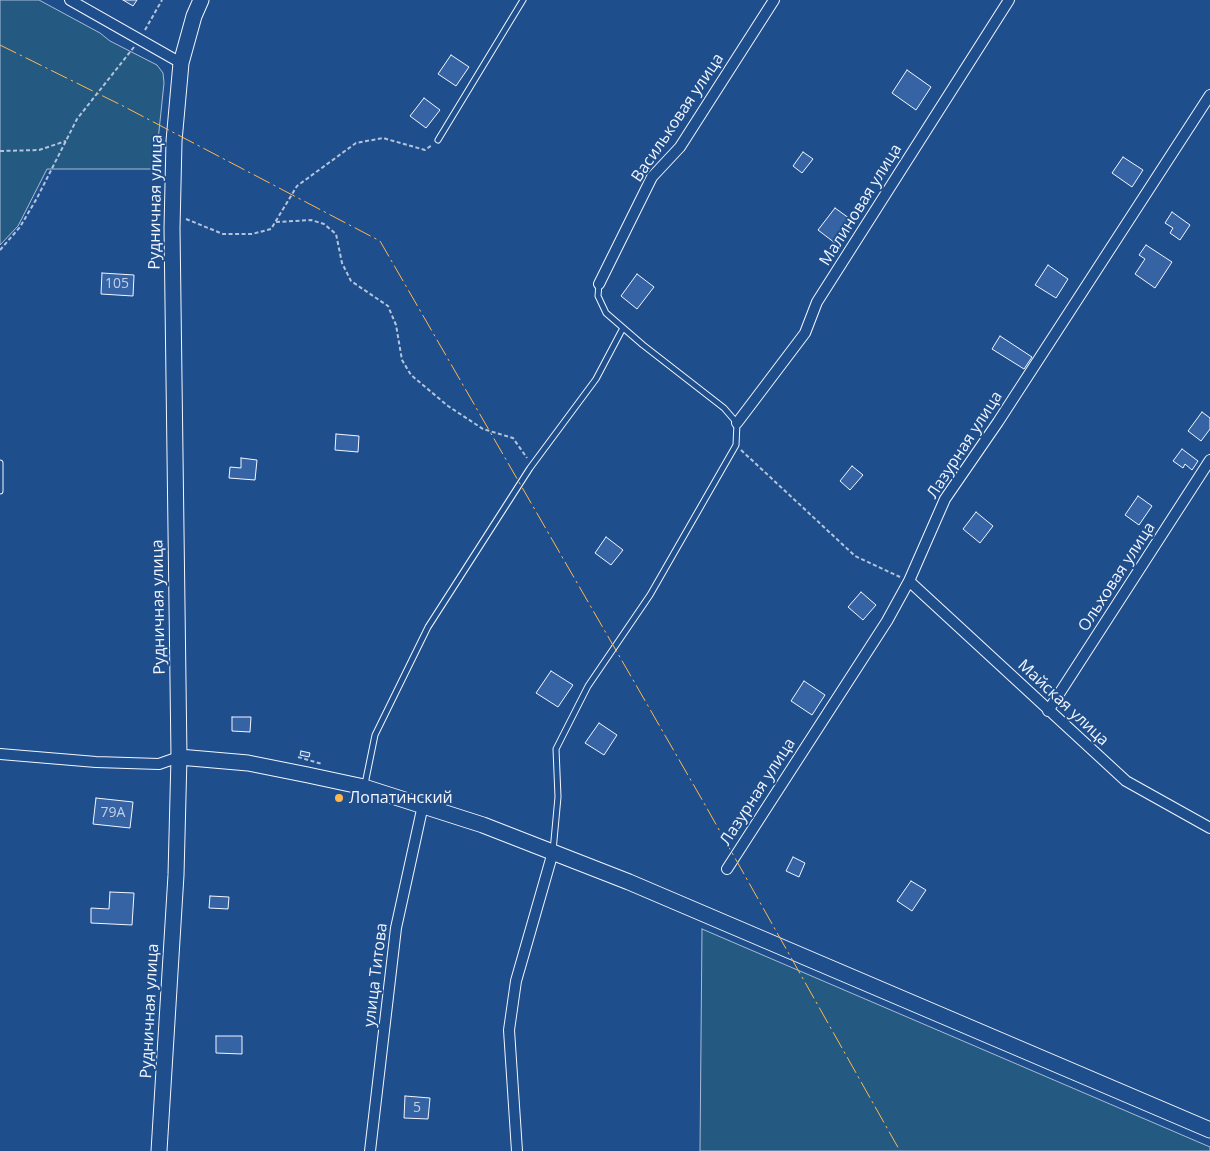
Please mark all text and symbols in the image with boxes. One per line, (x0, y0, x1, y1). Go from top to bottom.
street label: Васильковая улица (628, 50, 728, 186)
street label: Рудничная улица (145, 134, 167, 270)
street label: Малиновая улица (816, 141, 906, 269)
house number: 105 (105, 276, 129, 292)
street label: Лазурная улица (923, 388, 1007, 502)
street label: Ольховая улица (1075, 519, 1159, 635)
street label: Рудничная улица (148, 539, 170, 675)
street label: Майская улица (1013, 656, 1113, 750)
street label: Лазурная улица (716, 735, 800, 849)
place label: Лопатинский (349, 788, 453, 808)
marker: Лопатинский (333, 792, 345, 804)
house number: 79А (101, 805, 125, 821)
street label: улица Титова (360, 922, 392, 1028)
street label: Рудничная улица (137, 943, 163, 1079)
house number: 5 (413, 1100, 421, 1116)

